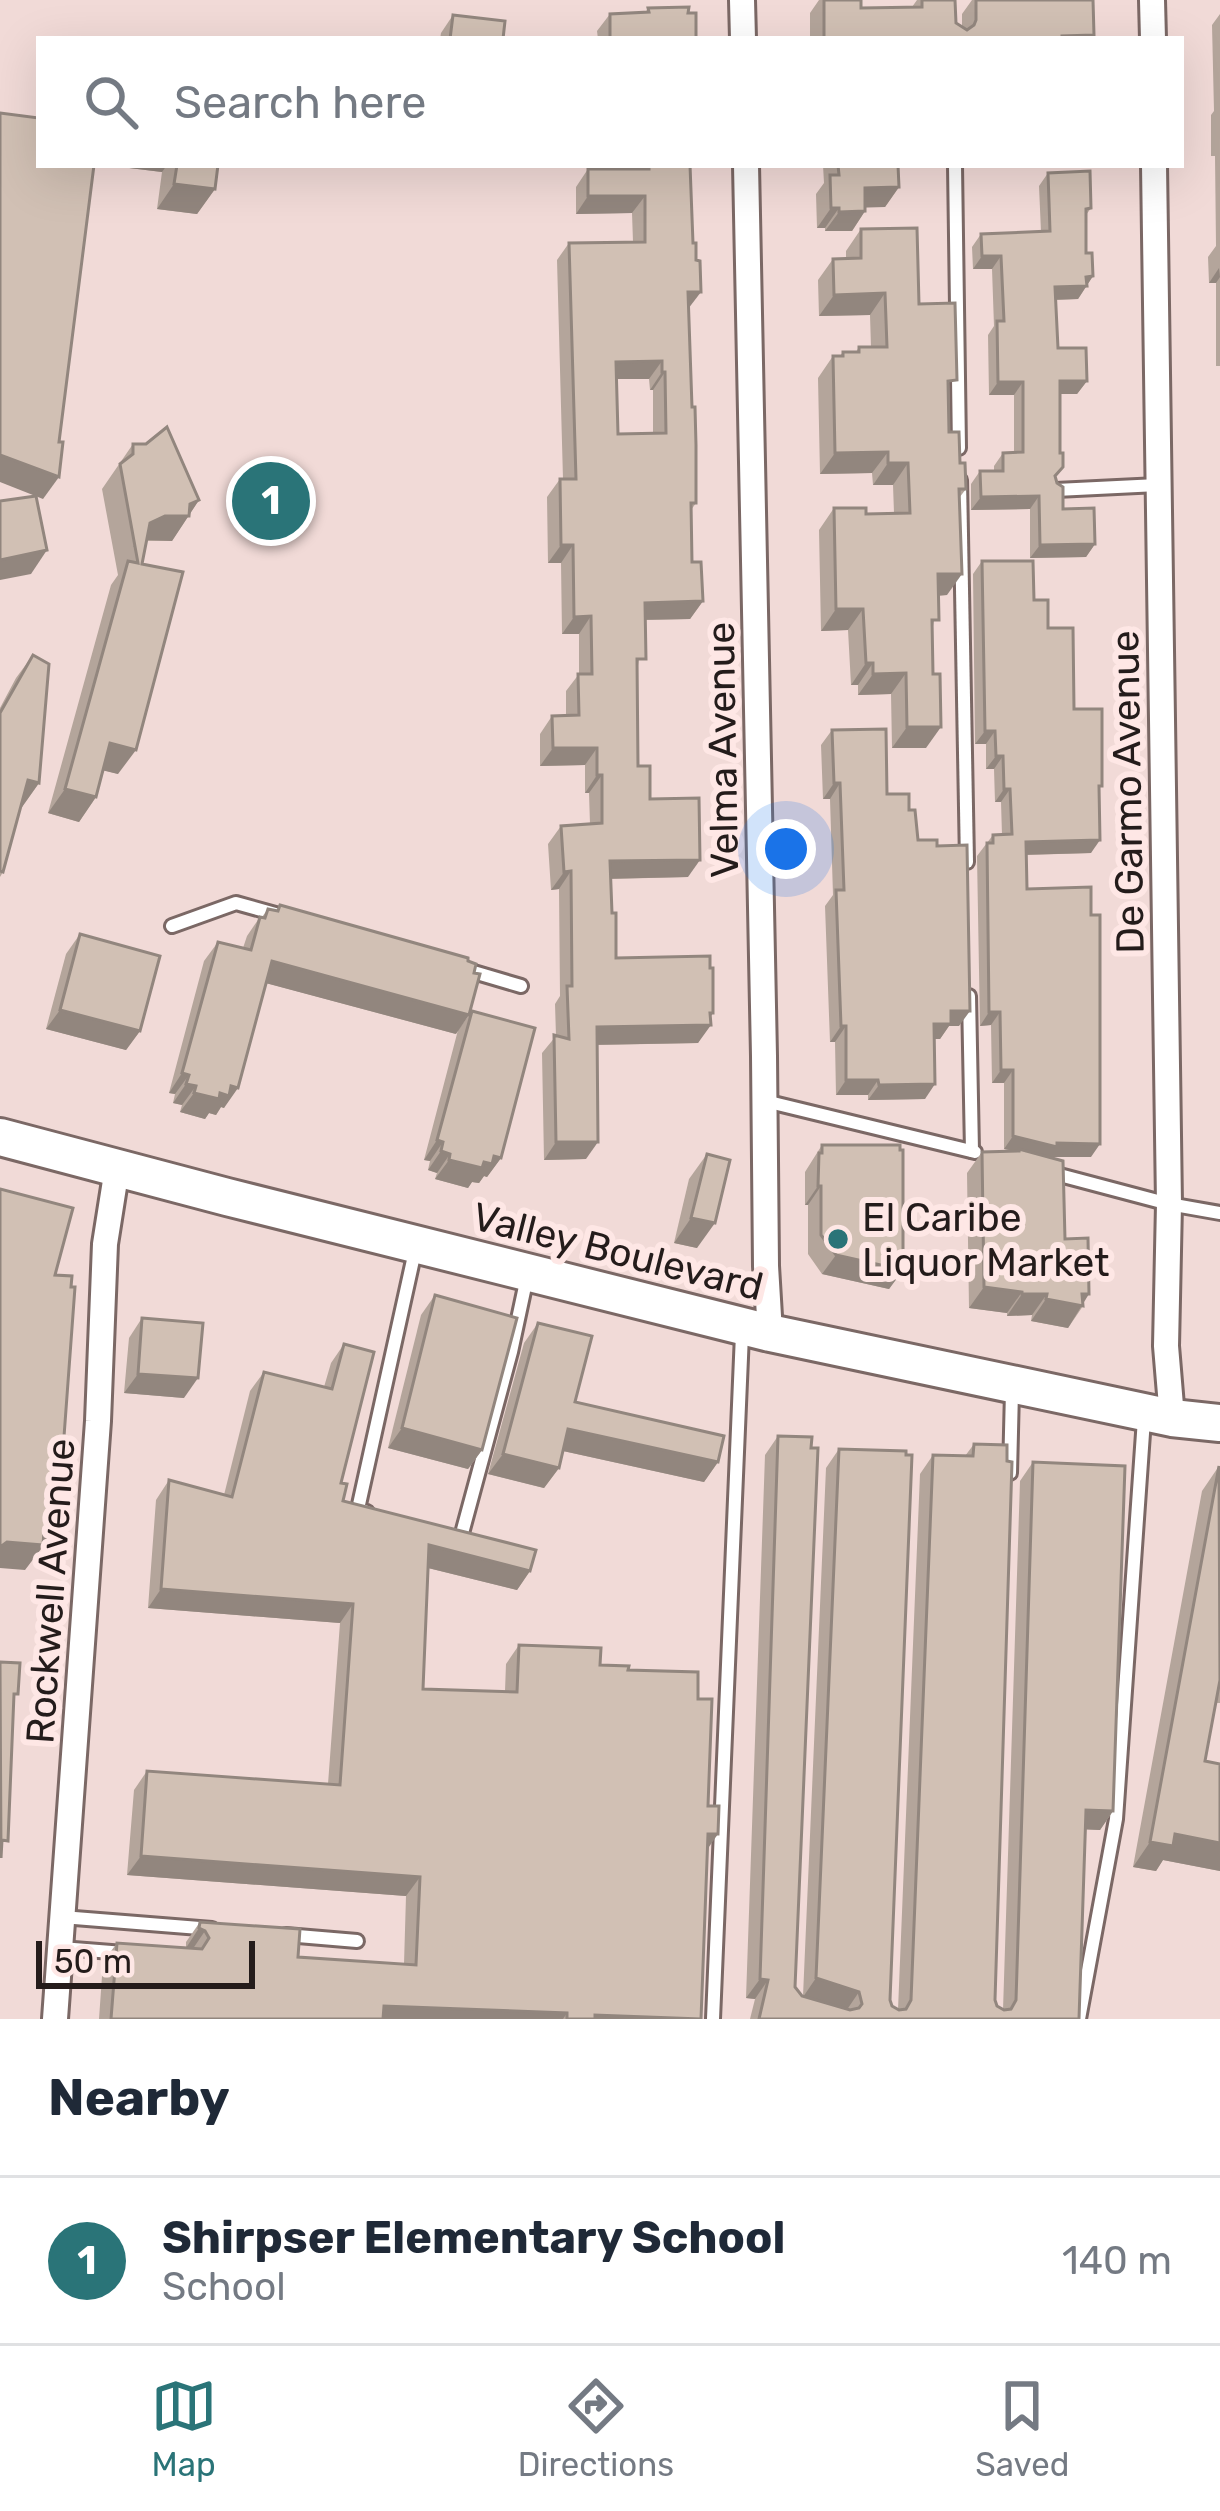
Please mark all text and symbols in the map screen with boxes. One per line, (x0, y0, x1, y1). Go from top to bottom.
search box (36, 36, 1184, 168)
icon: search (78, 69, 144, 135)
text: Search here (174, 76, 426, 129)
pin: 1 (232, 456, 310, 546)
street label: Velma Avenue (698, 622, 748, 878)
street label: De Garmo Avenue (1102, 630, 1154, 954)
your location (756, 819, 816, 879)
street label: Valley Boulevard (468, 1194, 768, 1310)
place label: El Caribe Liquor Market (862, 1195, 1109, 1286)
marker: El Caribe Liquor Market (825, 1226, 851, 1252)
street label: Rockwell Avenue (17, 1437, 85, 1745)
scale bar (36, 1935, 255, 1988)
text: 50 m (54, 1942, 132, 1981)
text: Nearby (48, 2067, 230, 2128)
text: Shirpser Elementary School (162, 2211, 785, 2264)
text: 1 (77, 2238, 97, 2284)
text: 140 m (1062, 2238, 1172, 2284)
text: School (162, 2264, 286, 2310)
tab: Map (151, 2373, 217, 2484)
tab: Directions (518, 2373, 674, 2484)
tab: Saved (975, 2373, 1069, 2484)

